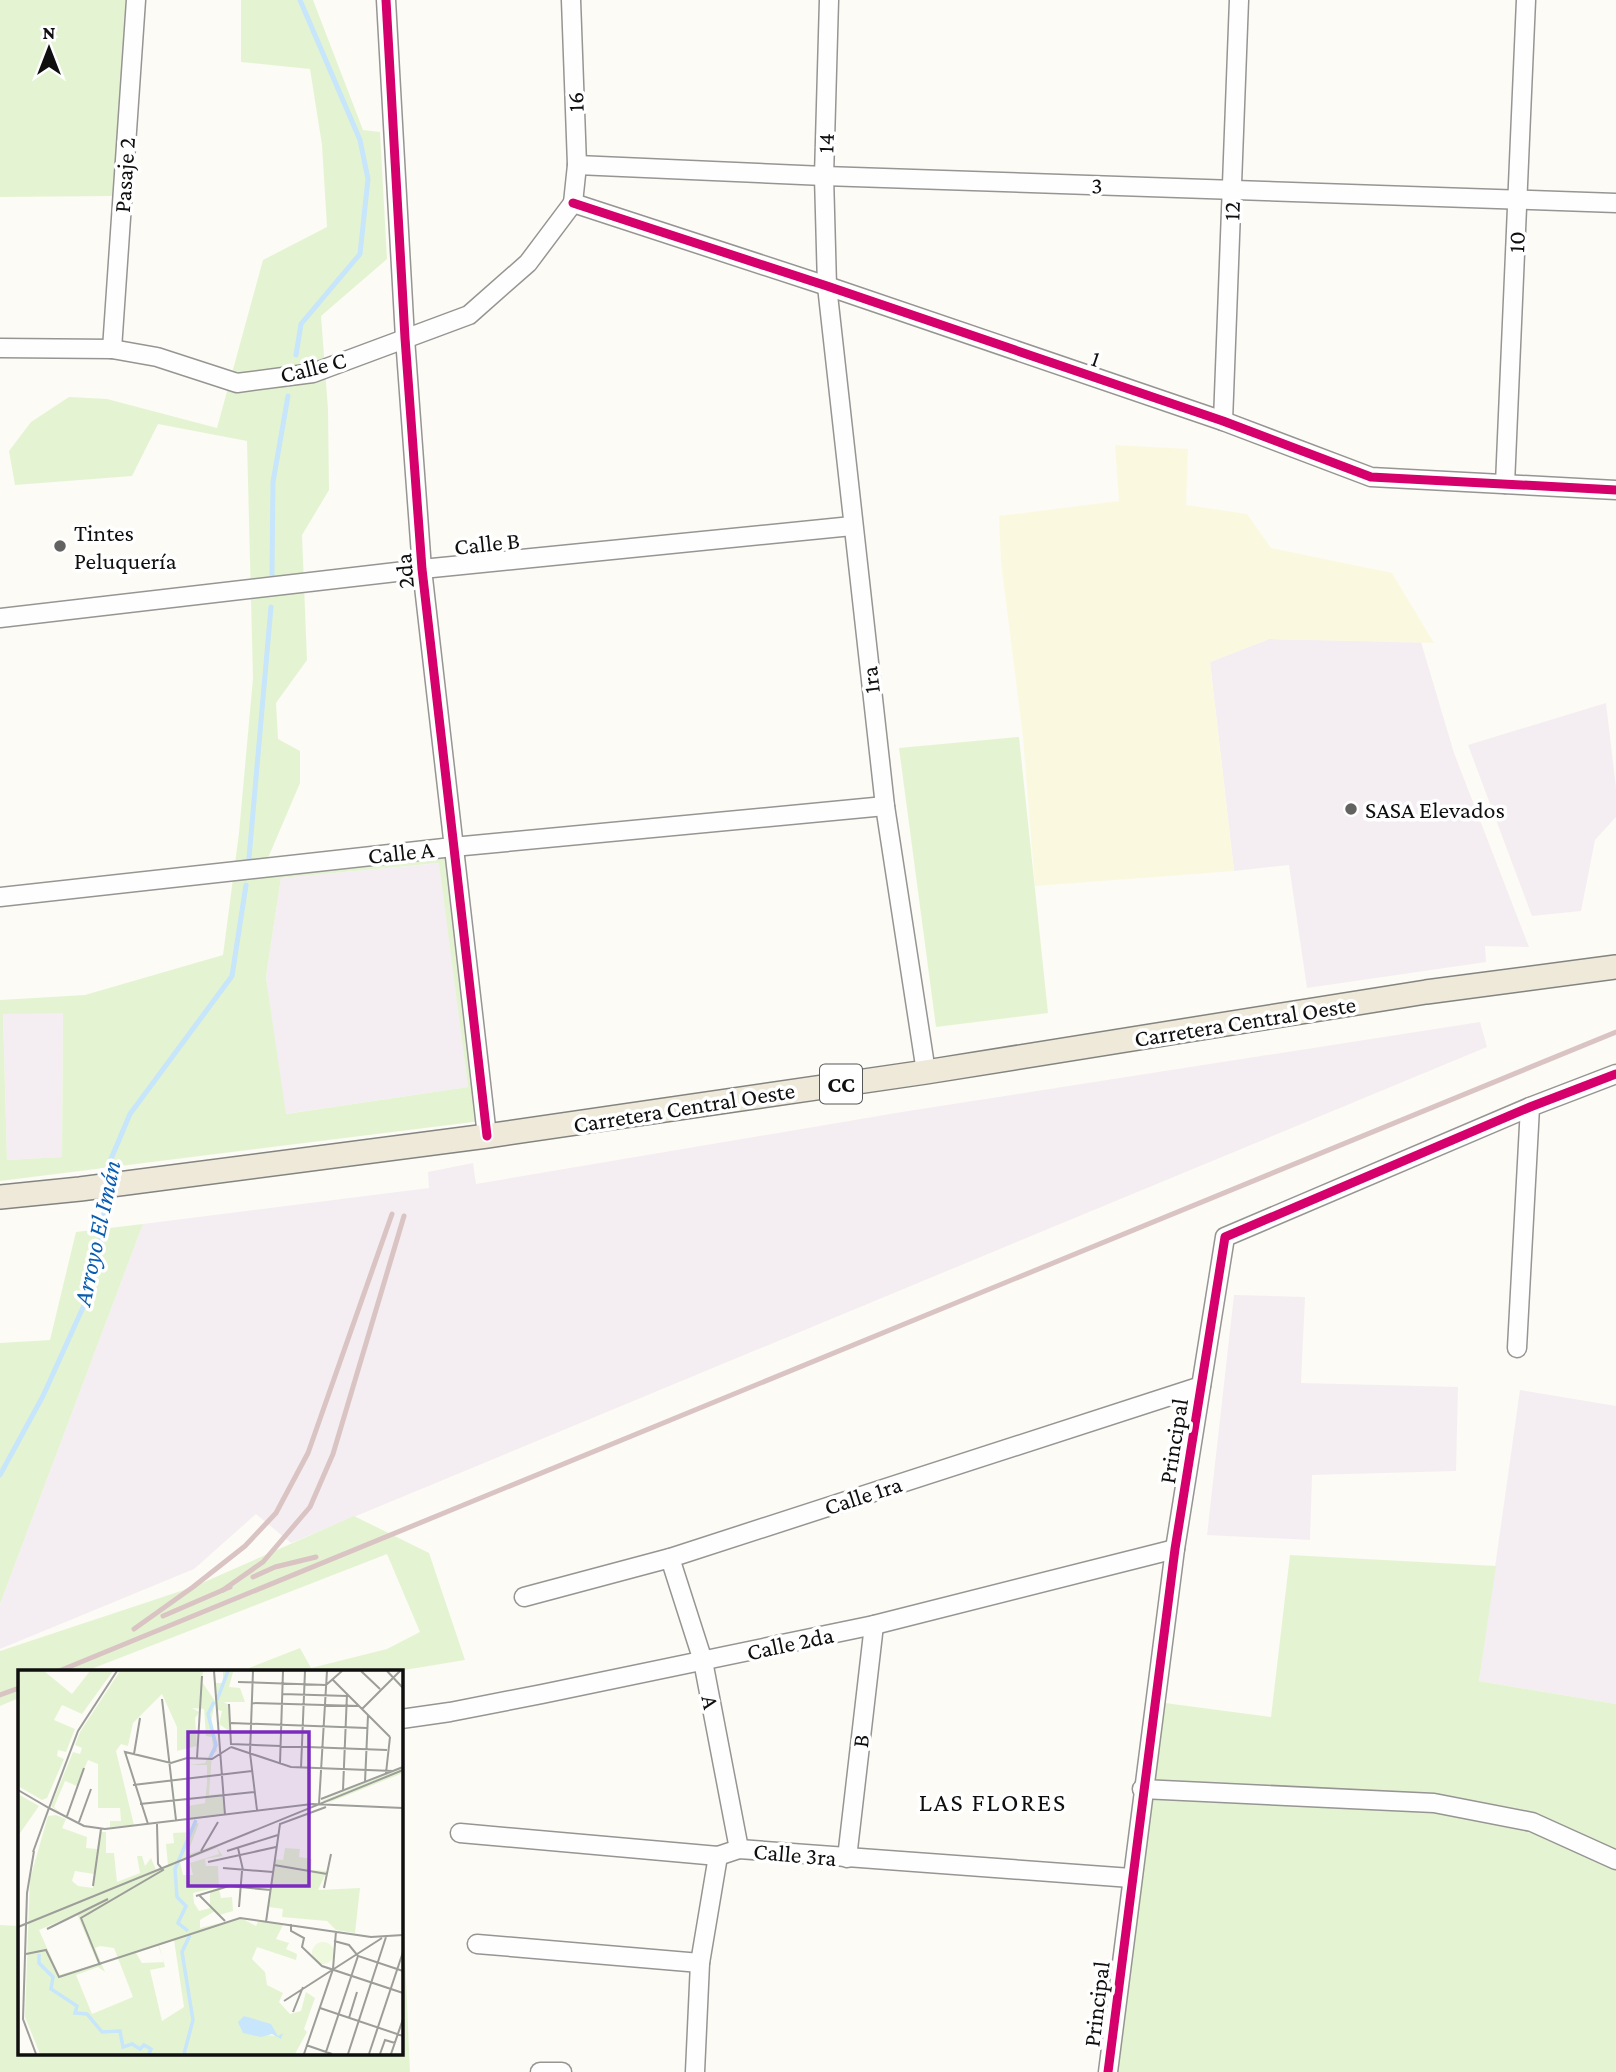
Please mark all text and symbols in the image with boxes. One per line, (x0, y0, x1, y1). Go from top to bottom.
north arrow (14, 14, 84, 84)
text: N (43, 22, 56, 43)
street label: 16 (561, 91, 589, 113)
street label: 14 (811, 132, 839, 154)
street label: Pasaje 2 (108, 136, 140, 214)
street label: 3 (1091, 171, 1103, 199)
street label: 12 (1217, 201, 1245, 221)
street label: 10 (1502, 231, 1530, 253)
street label: 1 (1088, 344, 1104, 372)
street label: Calle C (277, 346, 349, 388)
place label: Tintes Peluquería (74, 519, 177, 574)
street label: Calle B (453, 526, 521, 560)
marker: Tintes Peluquería (52, 538, 68, 554)
street label: 2da (389, 552, 419, 590)
street label: 1ra (855, 665, 885, 695)
place label: SASA Elevados (1365, 796, 1505, 823)
marker: SASA Elevados (1343, 801, 1359, 817)
street label: Calle A (367, 835, 436, 869)
street label: Carretera Central Oeste (1132, 990, 1358, 1052)
road number: CC (820, 1064, 862, 1104)
street label: Carretera Central Oeste (571, 1076, 797, 1138)
water label: Arroyo El Imán (67, 1158, 127, 1310)
street label: Principal (1153, 1396, 1193, 1486)
street label: Calle 1ra (821, 1470, 905, 1520)
street label: Calle 2da (744, 1621, 836, 1665)
inset map (18, 1670, 402, 2054)
street label: A (696, 1693, 726, 1712)
street label: B (846, 1733, 874, 1749)
district label: LAS FLORES (919, 1788, 1067, 1817)
street label: Calle 3ra (752, 1837, 838, 1871)
street label: Principal (1077, 1960, 1115, 2048)

